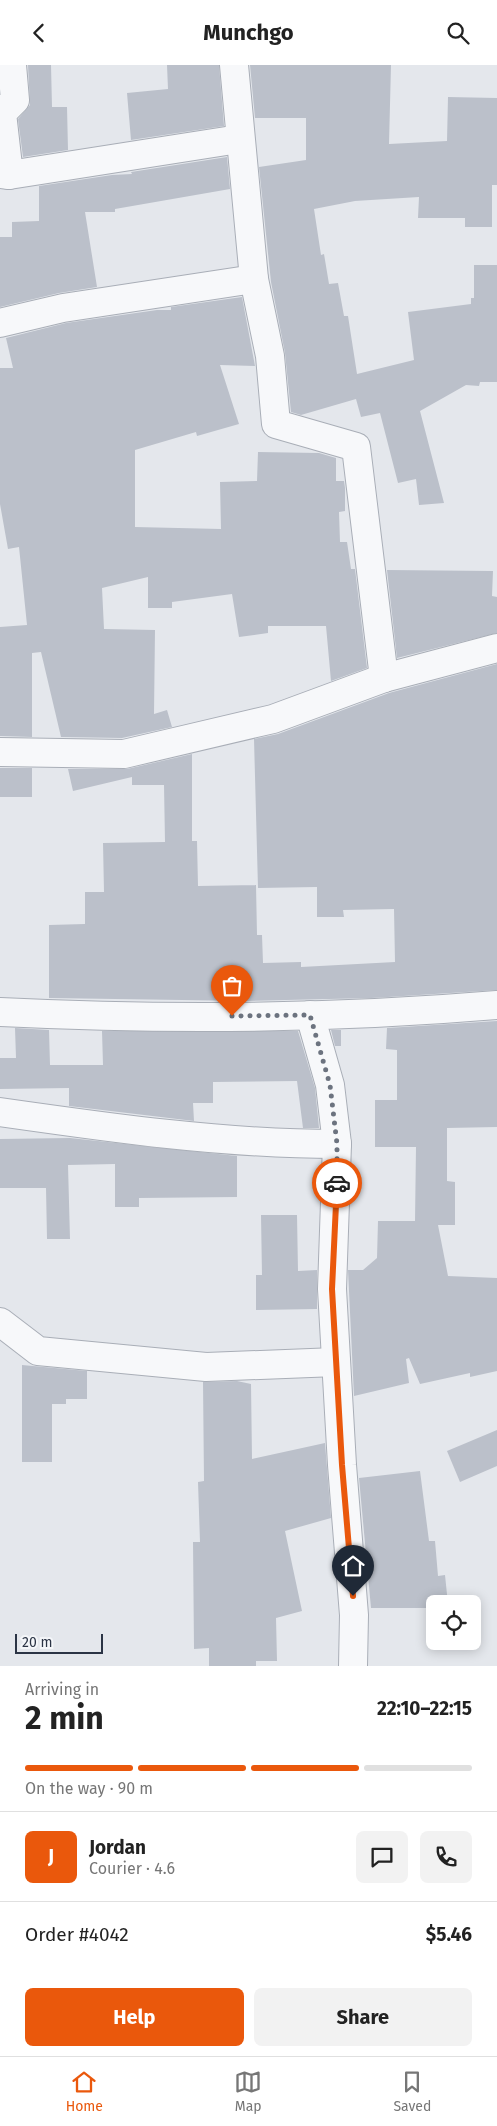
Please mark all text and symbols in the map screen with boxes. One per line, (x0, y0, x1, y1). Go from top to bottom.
icon: back (25, 19, 53, 47)
text: Munchgo (203, 19, 294, 46)
icon: search (444, 19, 472, 47)
pin (211, 965, 253, 1016)
icon: bag (218, 972, 246, 1000)
courier (312, 1158, 362, 1208)
icon: car (323, 1169, 351, 1197)
pin (332, 1545, 374, 1596)
icon: home (339, 1552, 367, 1580)
map controls (426, 1595, 481, 1650)
button: locate (426, 1595, 481, 1650)
scale bar (15, 1631, 102, 1654)
text: 20 m (22, 1634, 52, 1651)
text: Arriving in (25, 1680, 99, 1699)
text: 22:10–22:15 (377, 1697, 472, 1720)
text: 2 min (25, 1699, 104, 1737)
text: On the way · 90 m (25, 1779, 153, 1798)
button: chat (356, 1831, 408, 1883)
button: phone (420, 1831, 472, 1883)
text: Jordan (89, 1836, 146, 1859)
text: J (48, 1845, 54, 1868)
text: Courier · 4.6 (89, 1859, 175, 1878)
text: Order #4042 (25, 1923, 129, 1946)
text: $5.46 (426, 1923, 472, 1946)
button: Help (25, 1988, 244, 2046)
button: Share (254, 1988, 472, 2046)
tab: Home (66, 2068, 103, 2115)
tab: Map (234, 2068, 262, 2115)
tab: Saved (393, 2068, 431, 2115)

